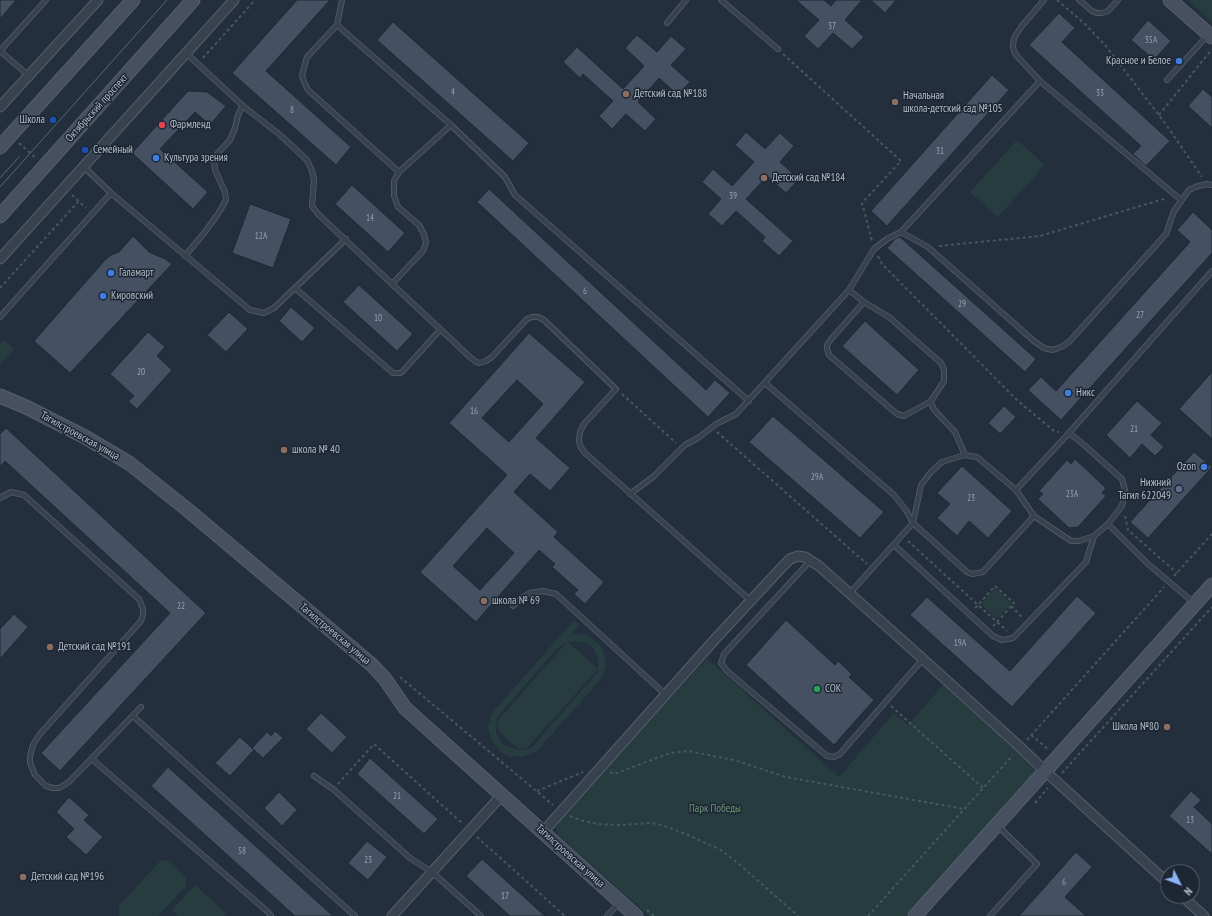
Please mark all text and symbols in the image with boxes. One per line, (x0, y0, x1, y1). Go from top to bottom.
house number: 37 (828, 21, 836, 31)
house number: 35А (1145, 35, 1157, 45)
place label: Красное и Белое (1106, 54, 1171, 68)
marker: Красное и Белое (1174, 56, 1184, 66)
street label: Октябрьский проспект (63, 71, 131, 145)
house number: 4 (451, 87, 455, 97)
place label: Детский сад №188 (634, 87, 707, 101)
house number: 33 (1096, 88, 1104, 98)
marker: Детский сад №188 (621, 89, 631, 99)
place label: Начальная школа-детский сад №105 (903, 89, 1003, 115)
marker: Начальная школа-детский сад №105 (890, 97, 900, 107)
house number: 8 (290, 105, 294, 115)
place label: Школа (20, 113, 45, 127)
marker: Школа (48, 115, 58, 125)
place label: Фармленд (170, 118, 211, 132)
marker: Фармленд (157, 120, 167, 130)
place label: Семейный (93, 143, 133, 157)
marker: Семейный (80, 145, 90, 155)
house number: 31 (936, 146, 944, 156)
place label: Культура зрения (164, 151, 228, 165)
marker: Культура зрения (151, 153, 161, 163)
place label: Детский сад №184 (772, 171, 845, 185)
marker: Детский сад №184 (759, 173, 769, 183)
house number: 39 (729, 191, 737, 201)
house number: 14 (366, 213, 374, 223)
house number: 12А (255, 231, 267, 241)
place label: Галамарт (119, 266, 154, 280)
marker: Галамарт (106, 268, 116, 278)
house number: 6 (583, 286, 587, 296)
place label: Кировский (111, 289, 153, 303)
marker: Кировский (98, 291, 108, 301)
house number: 29 (958, 299, 966, 309)
house number: 27 (1136, 310, 1144, 320)
house number: 10 (374, 313, 382, 323)
house number: 20 (137, 367, 145, 377)
place label: Никс (1076, 386, 1095, 400)
marker: Никс (1063, 388, 1073, 398)
house number: 16 (470, 406, 478, 416)
street label: Тагилстроевская улица (38, 409, 122, 463)
house number: 21 (1130, 424, 1138, 434)
place label: школа № 40 (292, 443, 340, 457)
marker: школа № 40 (279, 445, 289, 455)
place label: Ozon (1177, 460, 1196, 474)
marker: Ozon (1199, 462, 1209, 472)
house number: 29А (811, 472, 823, 482)
place label: Нижний Тагил 622049 (1118, 476, 1171, 502)
marker: Нижний Тагил 622049 (1174, 484, 1184, 494)
house number: 23А (1066, 489, 1078, 499)
house number: 23 (967, 493, 975, 503)
place label: школа № 69 (492, 594, 540, 608)
marker: школа № 69 (479, 596, 489, 606)
house number: 22 (177, 601, 185, 611)
street label: Тагилстроевская улица (297, 601, 373, 667)
house number: 19А (954, 638, 966, 648)
place label: Детский сад №191 (58, 640, 131, 654)
marker: Детский сад №191 (45, 642, 55, 652)
place label: СОК (825, 682, 841, 696)
marker: СОК (812, 684, 822, 694)
place label: Школа №80 (1112, 720, 1159, 734)
marker: Школа №80 (1162, 722, 1172, 732)
house number: 21 (393, 791, 401, 801)
park label: Парк Победы (689, 802, 741, 816)
house number: 13 (1186, 815, 1194, 825)
street label: Тагилстроевская улица (533, 822, 607, 890)
house number: 58 (238, 846, 246, 856)
house number: 23 (364, 855, 372, 865)
north arrow (1160, 864, 1200, 904)
place label: Детский сад №196 (31, 870, 104, 884)
marker: Детский сад №196 (18, 872, 28, 882)
house number: 6 (1062, 877, 1066, 887)
text: N (1181, 884, 1195, 898)
house number: 17 (501, 891, 509, 901)

